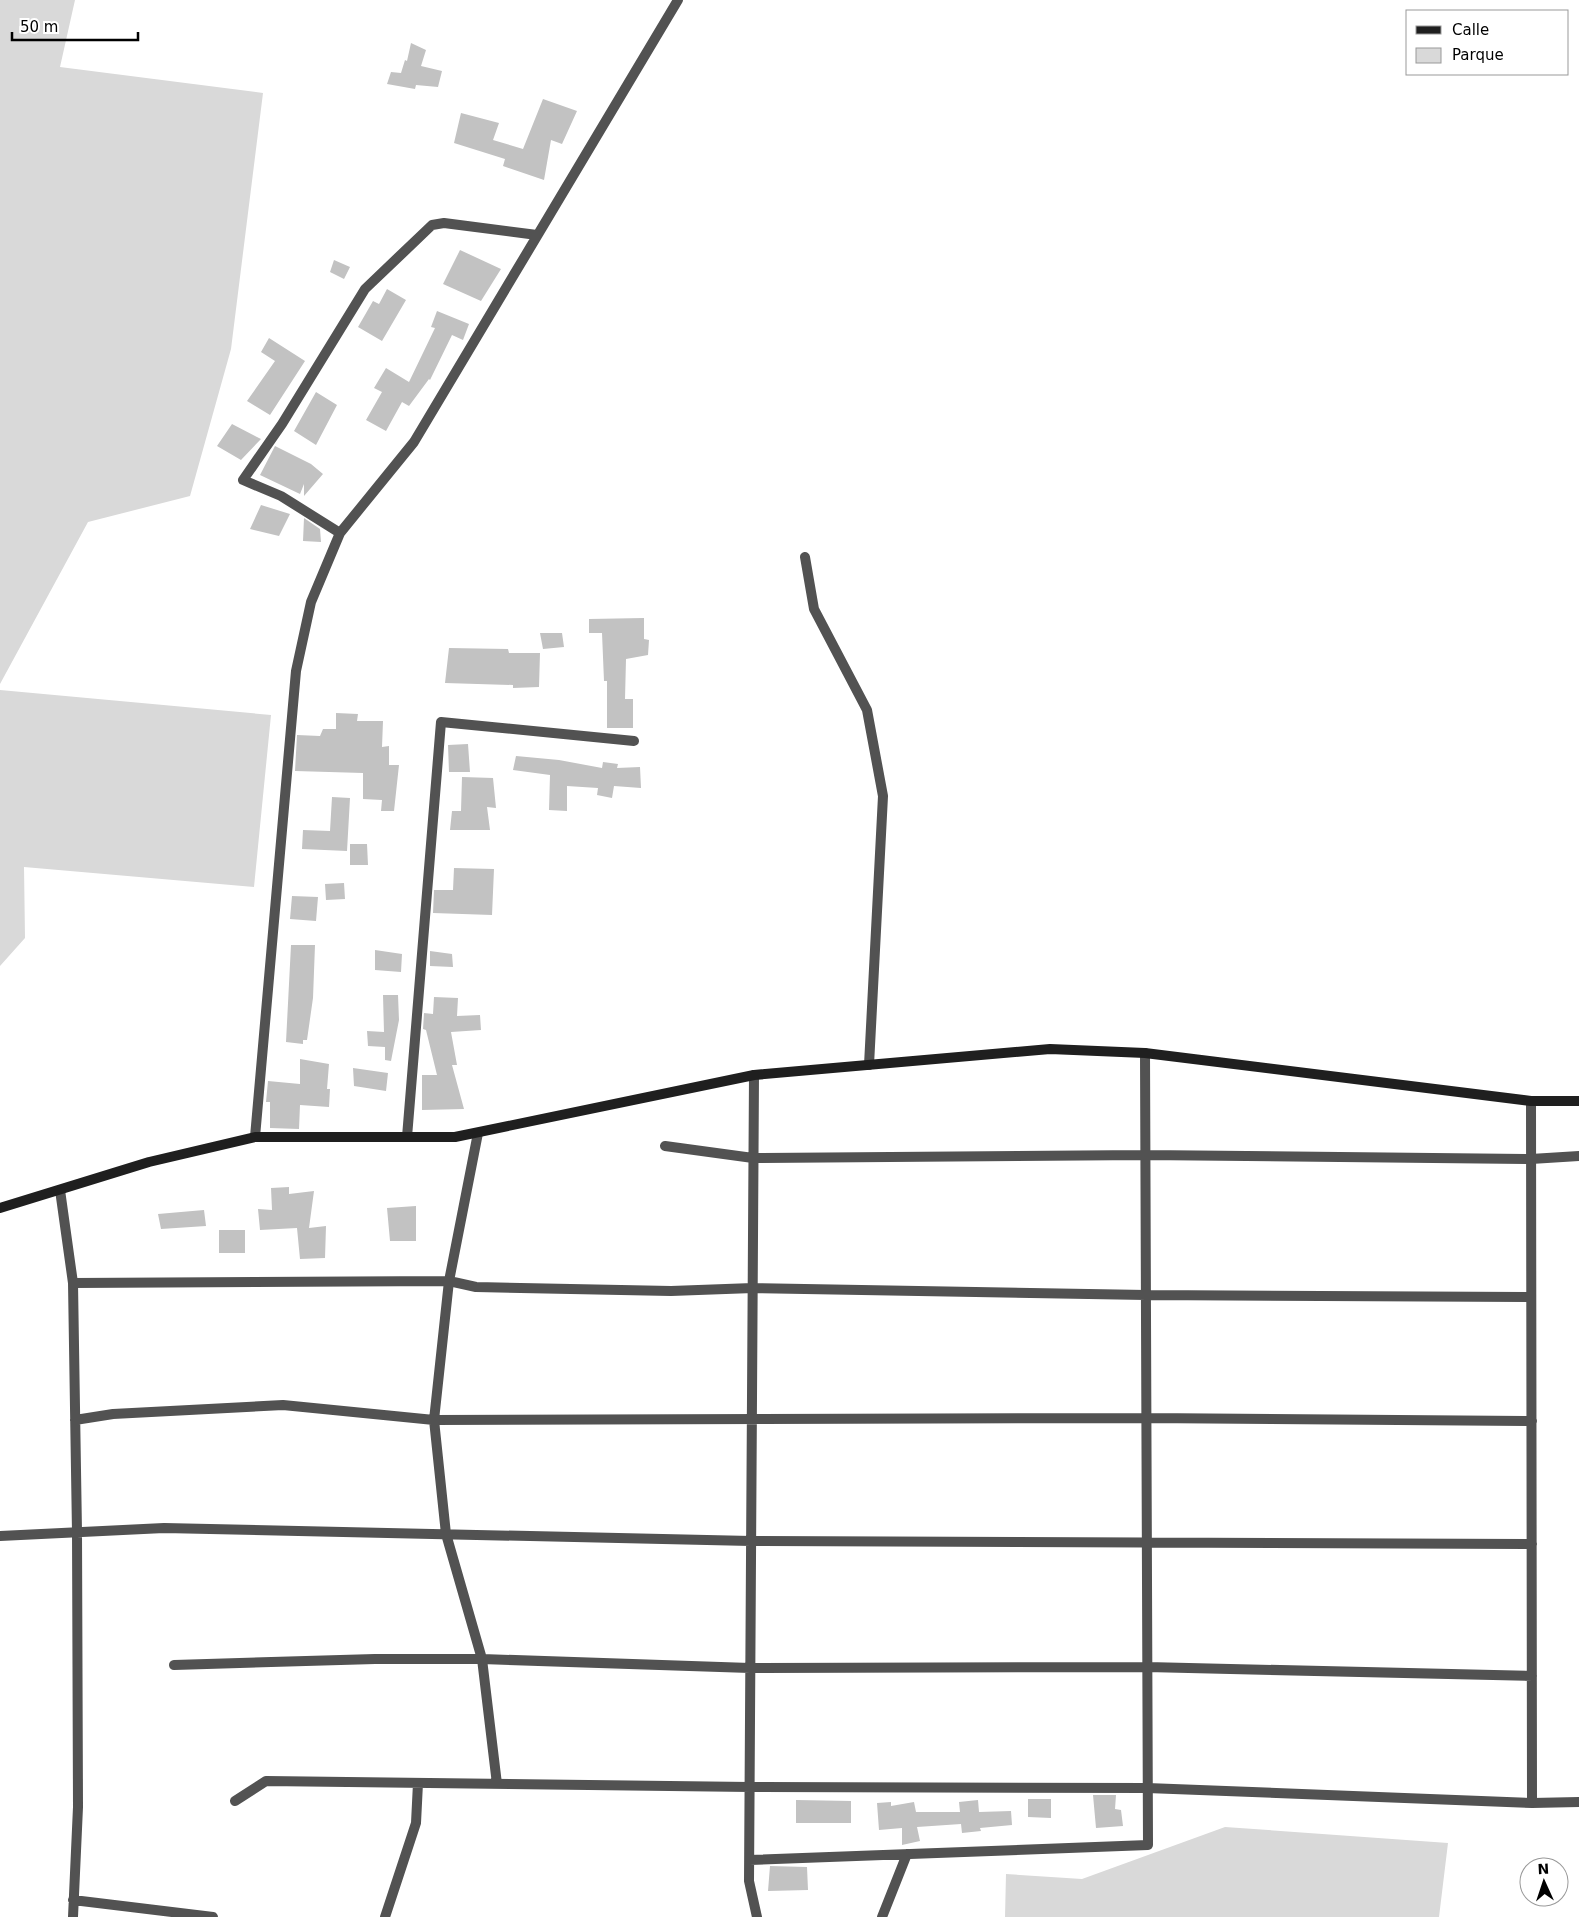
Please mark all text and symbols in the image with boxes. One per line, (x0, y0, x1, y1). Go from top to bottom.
scale bar (12, 10, 139, 42)
legend (1406, 10, 1569, 75)
text: 50 m (20, 18, 58, 36)
text: Calle (1452, 21, 1489, 39)
text: Parque (1452, 46, 1504, 64)
north arrow (1519, 1857, 1569, 1907)
text: N (1537, 1861, 1550, 1877)

